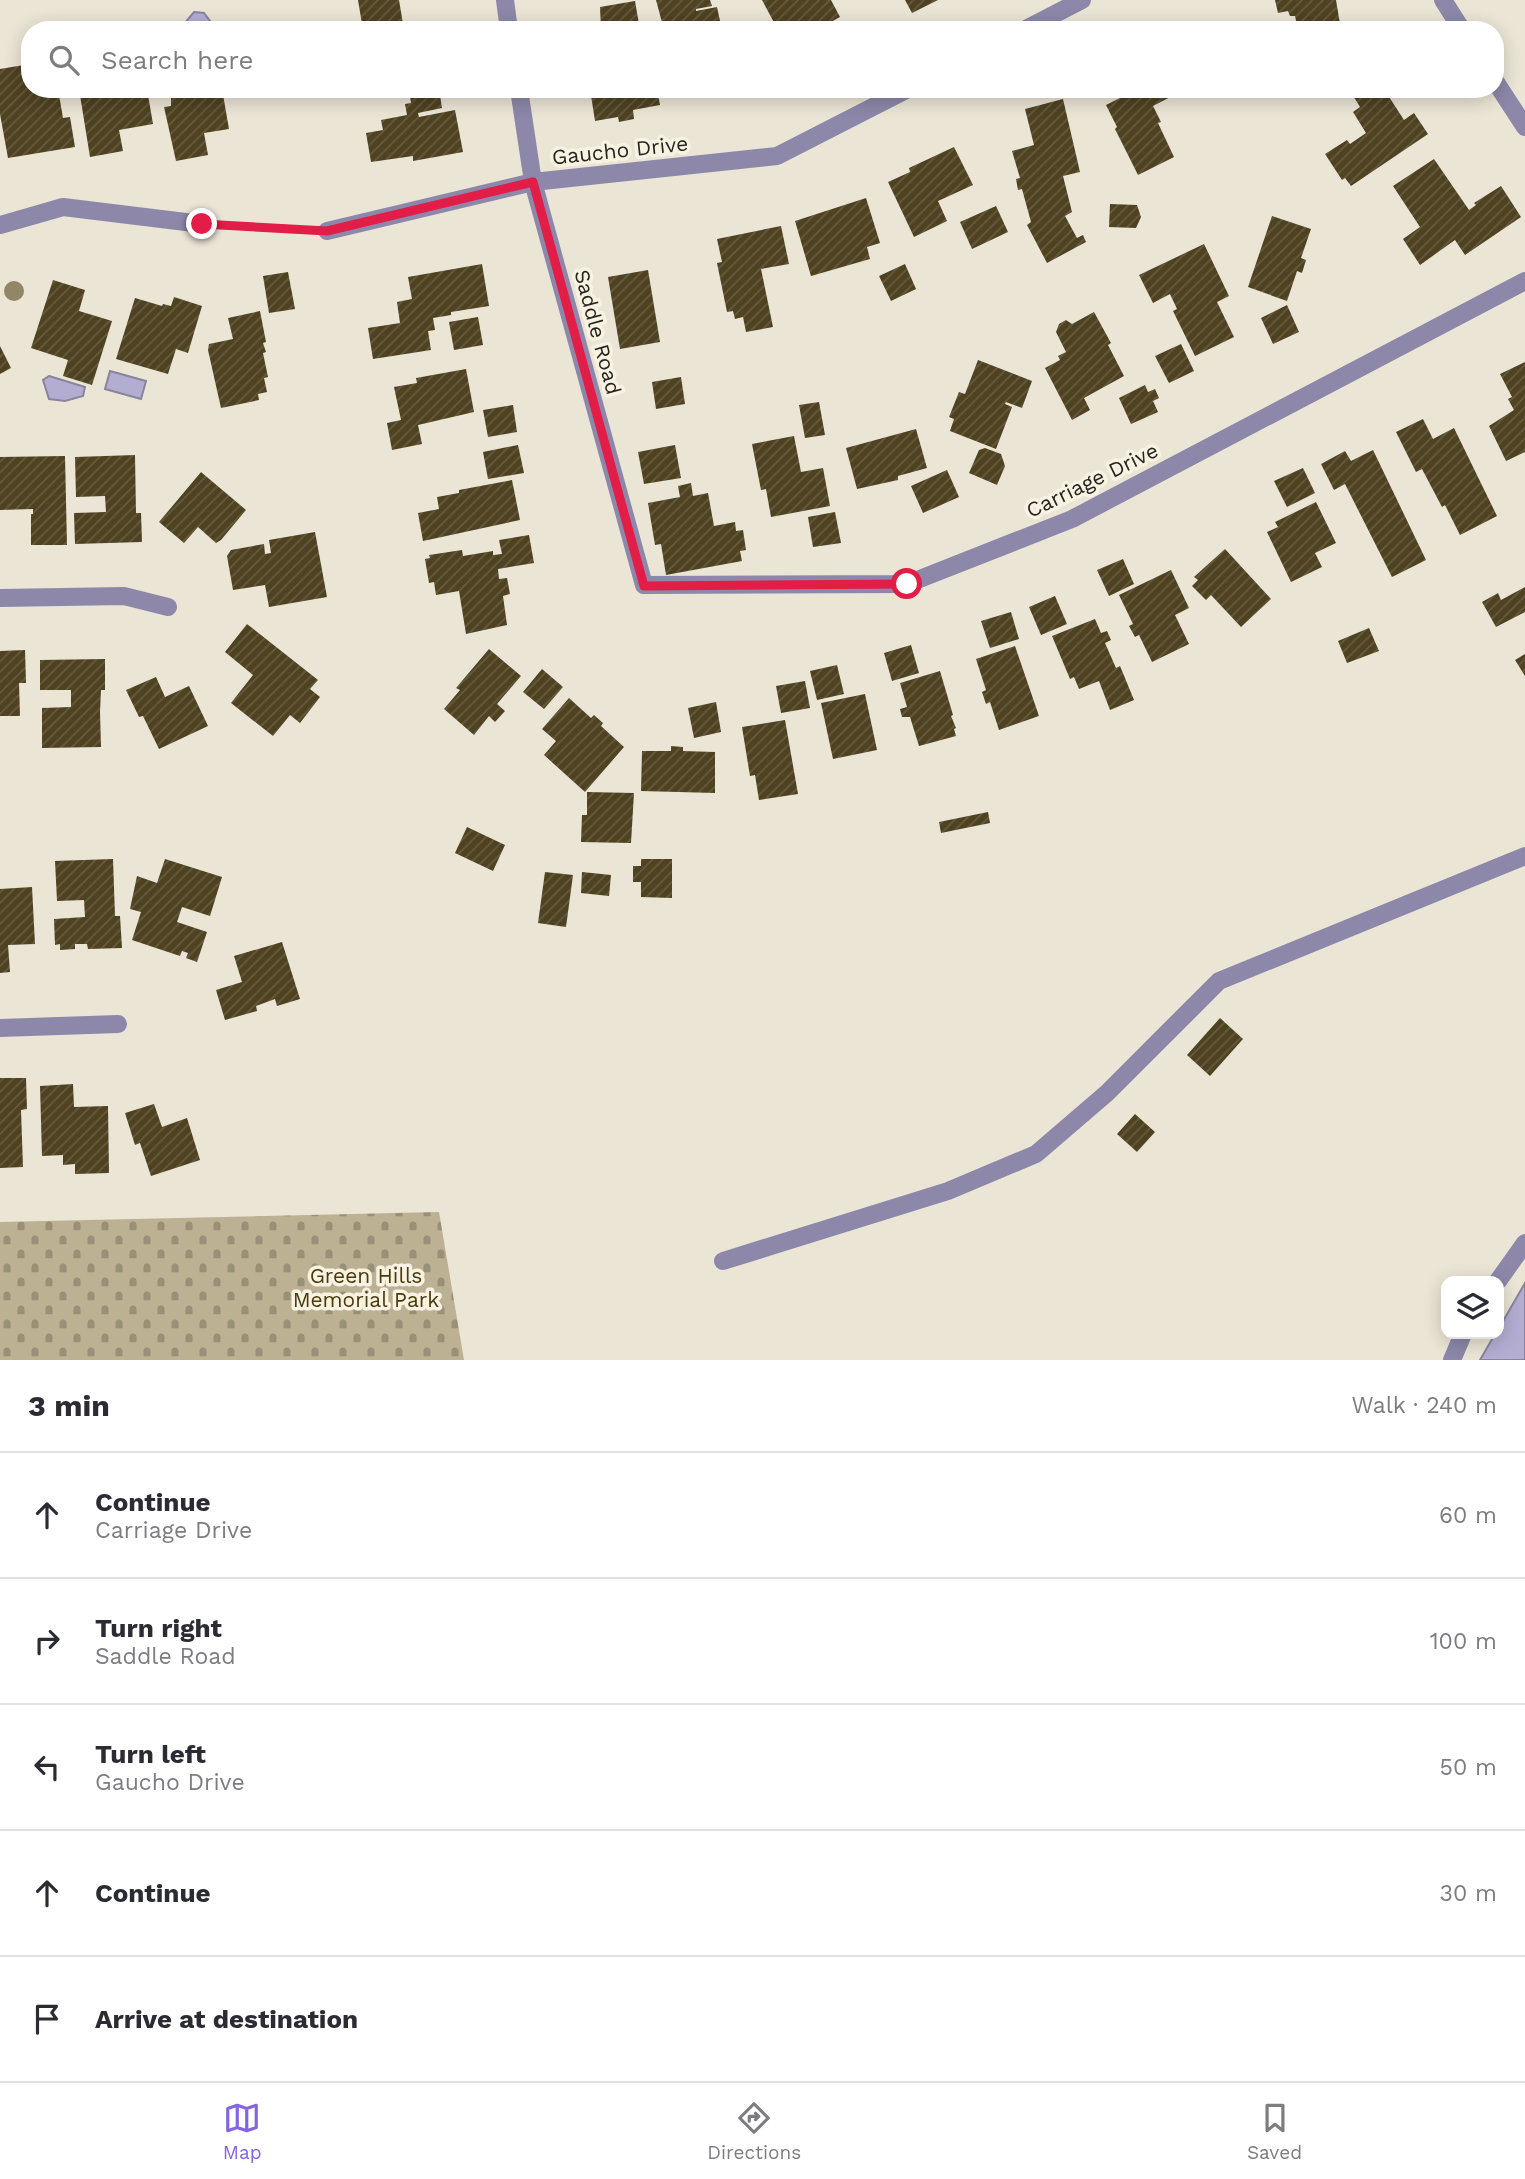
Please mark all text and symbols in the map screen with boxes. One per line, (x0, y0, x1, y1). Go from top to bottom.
search box (21, 21, 1504, 98)
icon: search (45, 41, 83, 79)
text: Search here (101, 45, 253, 75)
street label: Gaucho Drive (551, 130, 689, 170)
route end (186, 208, 217, 239)
street label: Saddle Road (569, 267, 627, 397)
street label: Carriage Drive (1022, 437, 1162, 523)
route start (891, 568, 922, 599)
park label: Green Hills Memorial Park (293, 1263, 439, 1312)
map controls (1441, 1276, 1504, 1339)
button: layers (1441, 1276, 1504, 1339)
text: 3 min (28, 1388, 110, 1423)
text: Walk · 240 m (1352, 1392, 1497, 1419)
text: Continue (95, 1487, 211, 1517)
icon: ahead (28, 1496, 66, 1534)
text: 60 m (1439, 1502, 1497, 1529)
text: Carriage Drive (95, 1517, 252, 1544)
text: Turn right (95, 1613, 222, 1643)
icon: right (28, 1622, 66, 1660)
text: 100 m (1430, 1628, 1497, 1655)
text: Saddle Road (95, 1643, 236, 1670)
text: Turn left (95, 1739, 206, 1769)
icon: left (28, 1748, 66, 1786)
text: 50 m (1440, 1754, 1497, 1781)
text: Gaucho Drive (95, 1769, 245, 1796)
icon: ahead (28, 1874, 66, 1912)
text: Continue (95, 1878, 211, 1908)
text: 30 m (1440, 1880, 1497, 1907)
icon: arrive (28, 2000, 66, 2038)
text: Arrive at destination (95, 2004, 358, 2034)
tab: Map (223, 2099, 262, 2164)
tab: Directions (707, 2099, 801, 2164)
tab: Saved (1247, 2099, 1302, 2164)

